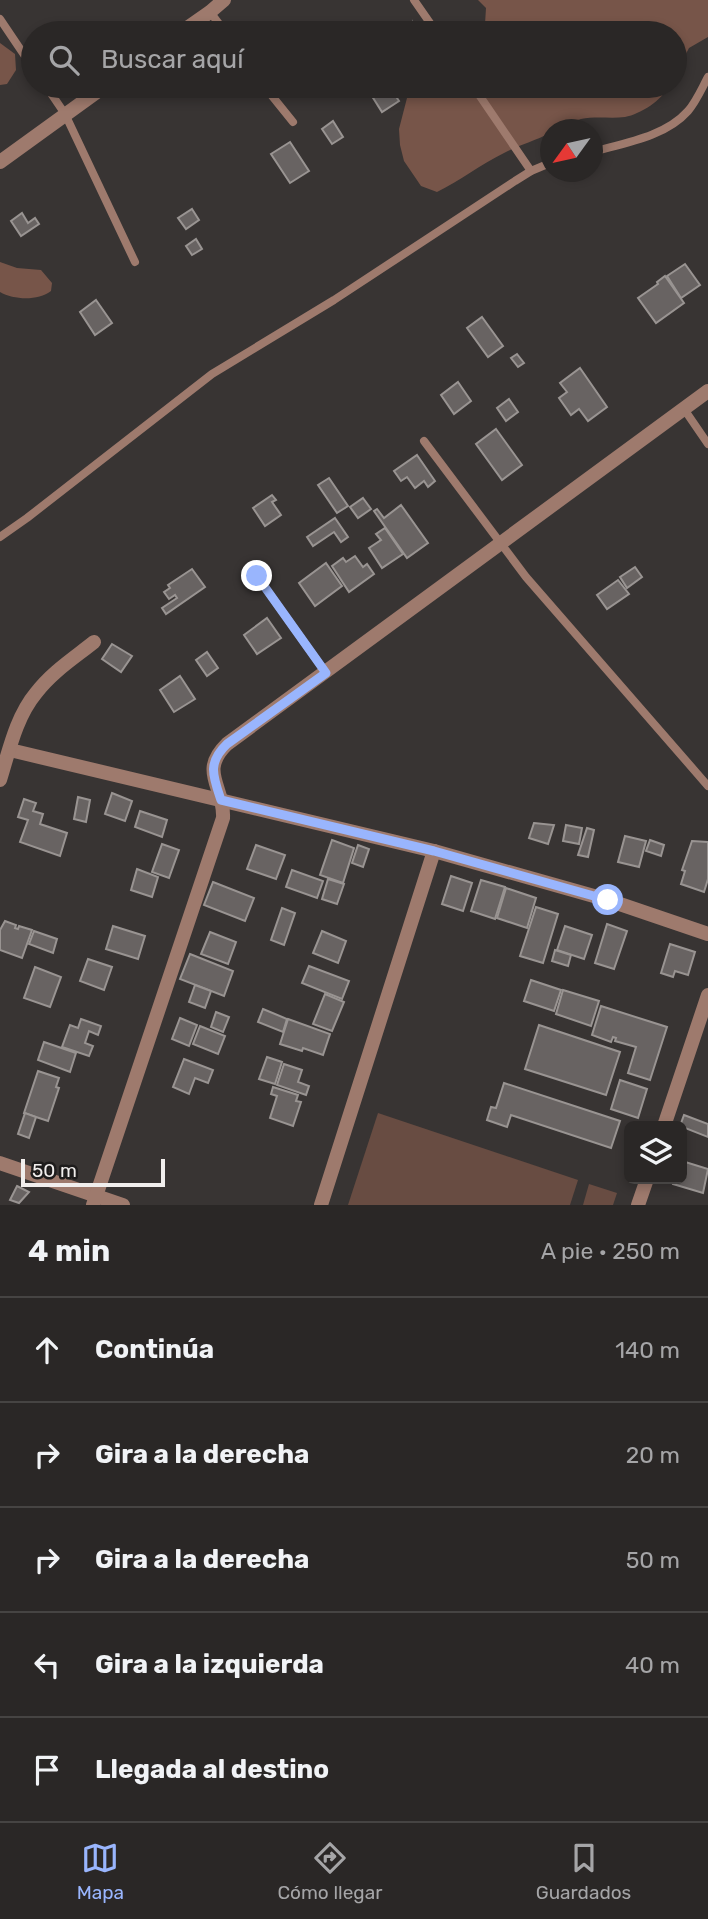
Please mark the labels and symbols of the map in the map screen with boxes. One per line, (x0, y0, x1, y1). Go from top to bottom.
north arrow (540, 119, 603, 182)
route end (241, 560, 272, 591)
route start (592, 884, 623, 915)
scale bar (21, 1156, 164, 1188)

